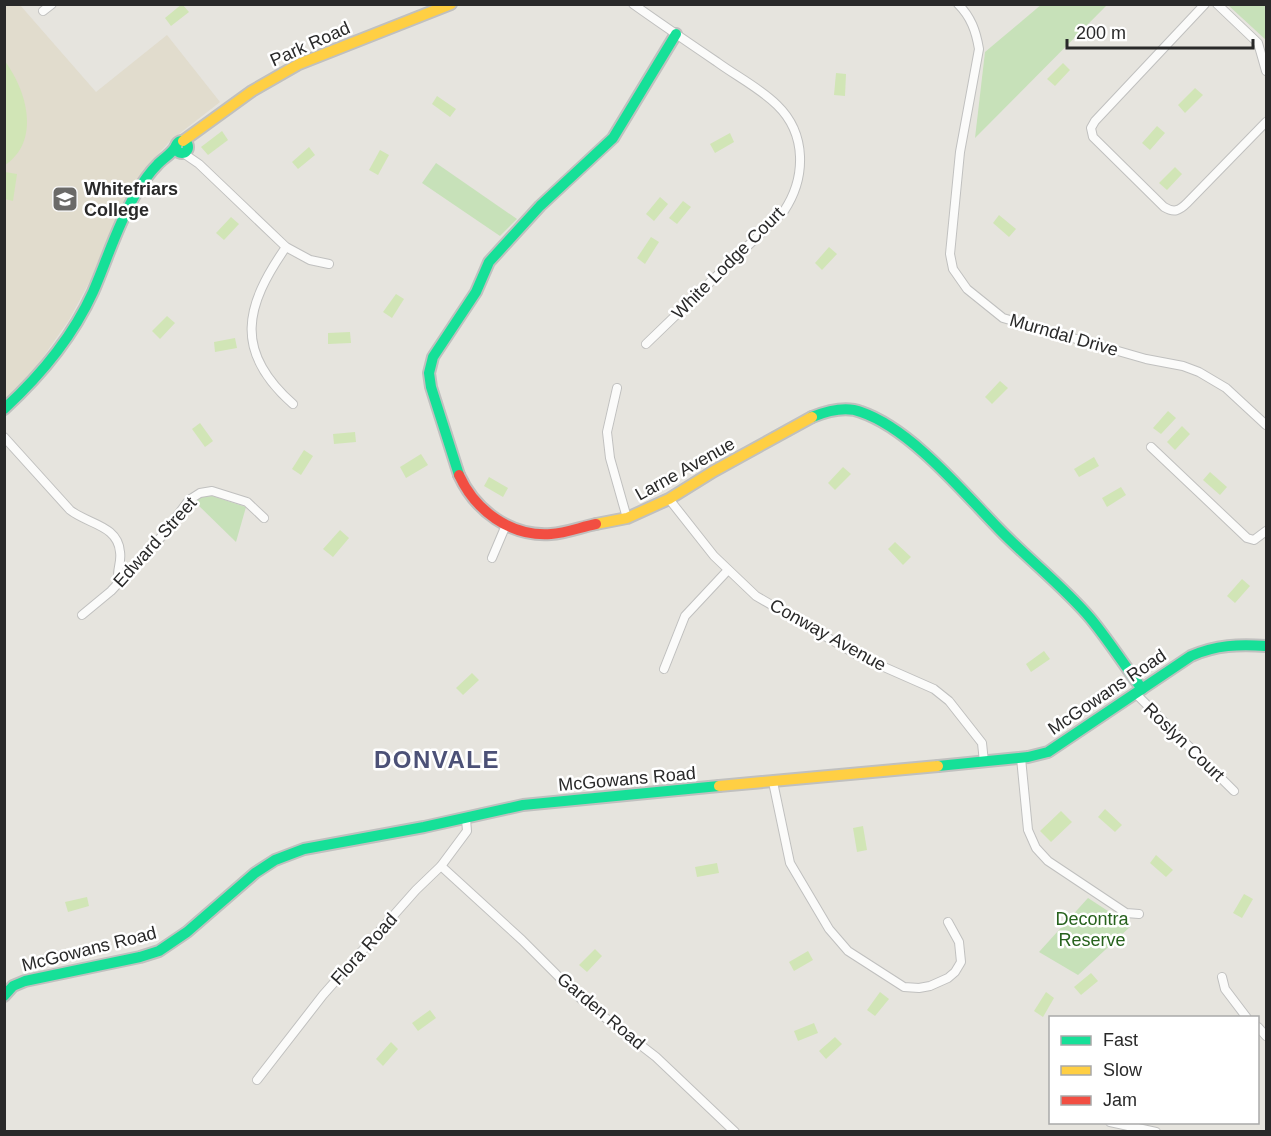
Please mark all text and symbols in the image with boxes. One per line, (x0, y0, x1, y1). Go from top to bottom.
scale bar (1067, 12, 1253, 50)
street label: Park Road (267, 18, 353, 70)
text: 200 m (1076, 23, 1126, 43)
place label: Whitefriars College (84, 179, 178, 220)
school or university icon: Whitefriars College (50, 184, 80, 214)
street label: White Lodge Court (668, 203, 788, 323)
street label: Murndal Drive (1007, 310, 1121, 360)
street label: Larne Avenue (632, 433, 738, 505)
street label: Edward Street (109, 493, 201, 591)
street label: Conway Avenue (766, 595, 890, 675)
street label: McGowans Road (1044, 645, 1170, 739)
street label: Roslyn Court (1140, 699, 1228, 785)
district label: DONVALE (374, 746, 500, 773)
street label: McGowans Road (557, 763, 697, 795)
street label: Flora Road (327, 909, 401, 989)
park label: Decontra Reserve (1055, 909, 1130, 950)
street label: McGowans Road (20, 923, 158, 975)
street label: Garden Road (553, 969, 649, 1053)
legend (1049, 1016, 1259, 1124)
text: Fast (1103, 1030, 1138, 1050)
text: Slow (1103, 1060, 1143, 1080)
text: Jam (1103, 1090, 1137, 1110)

